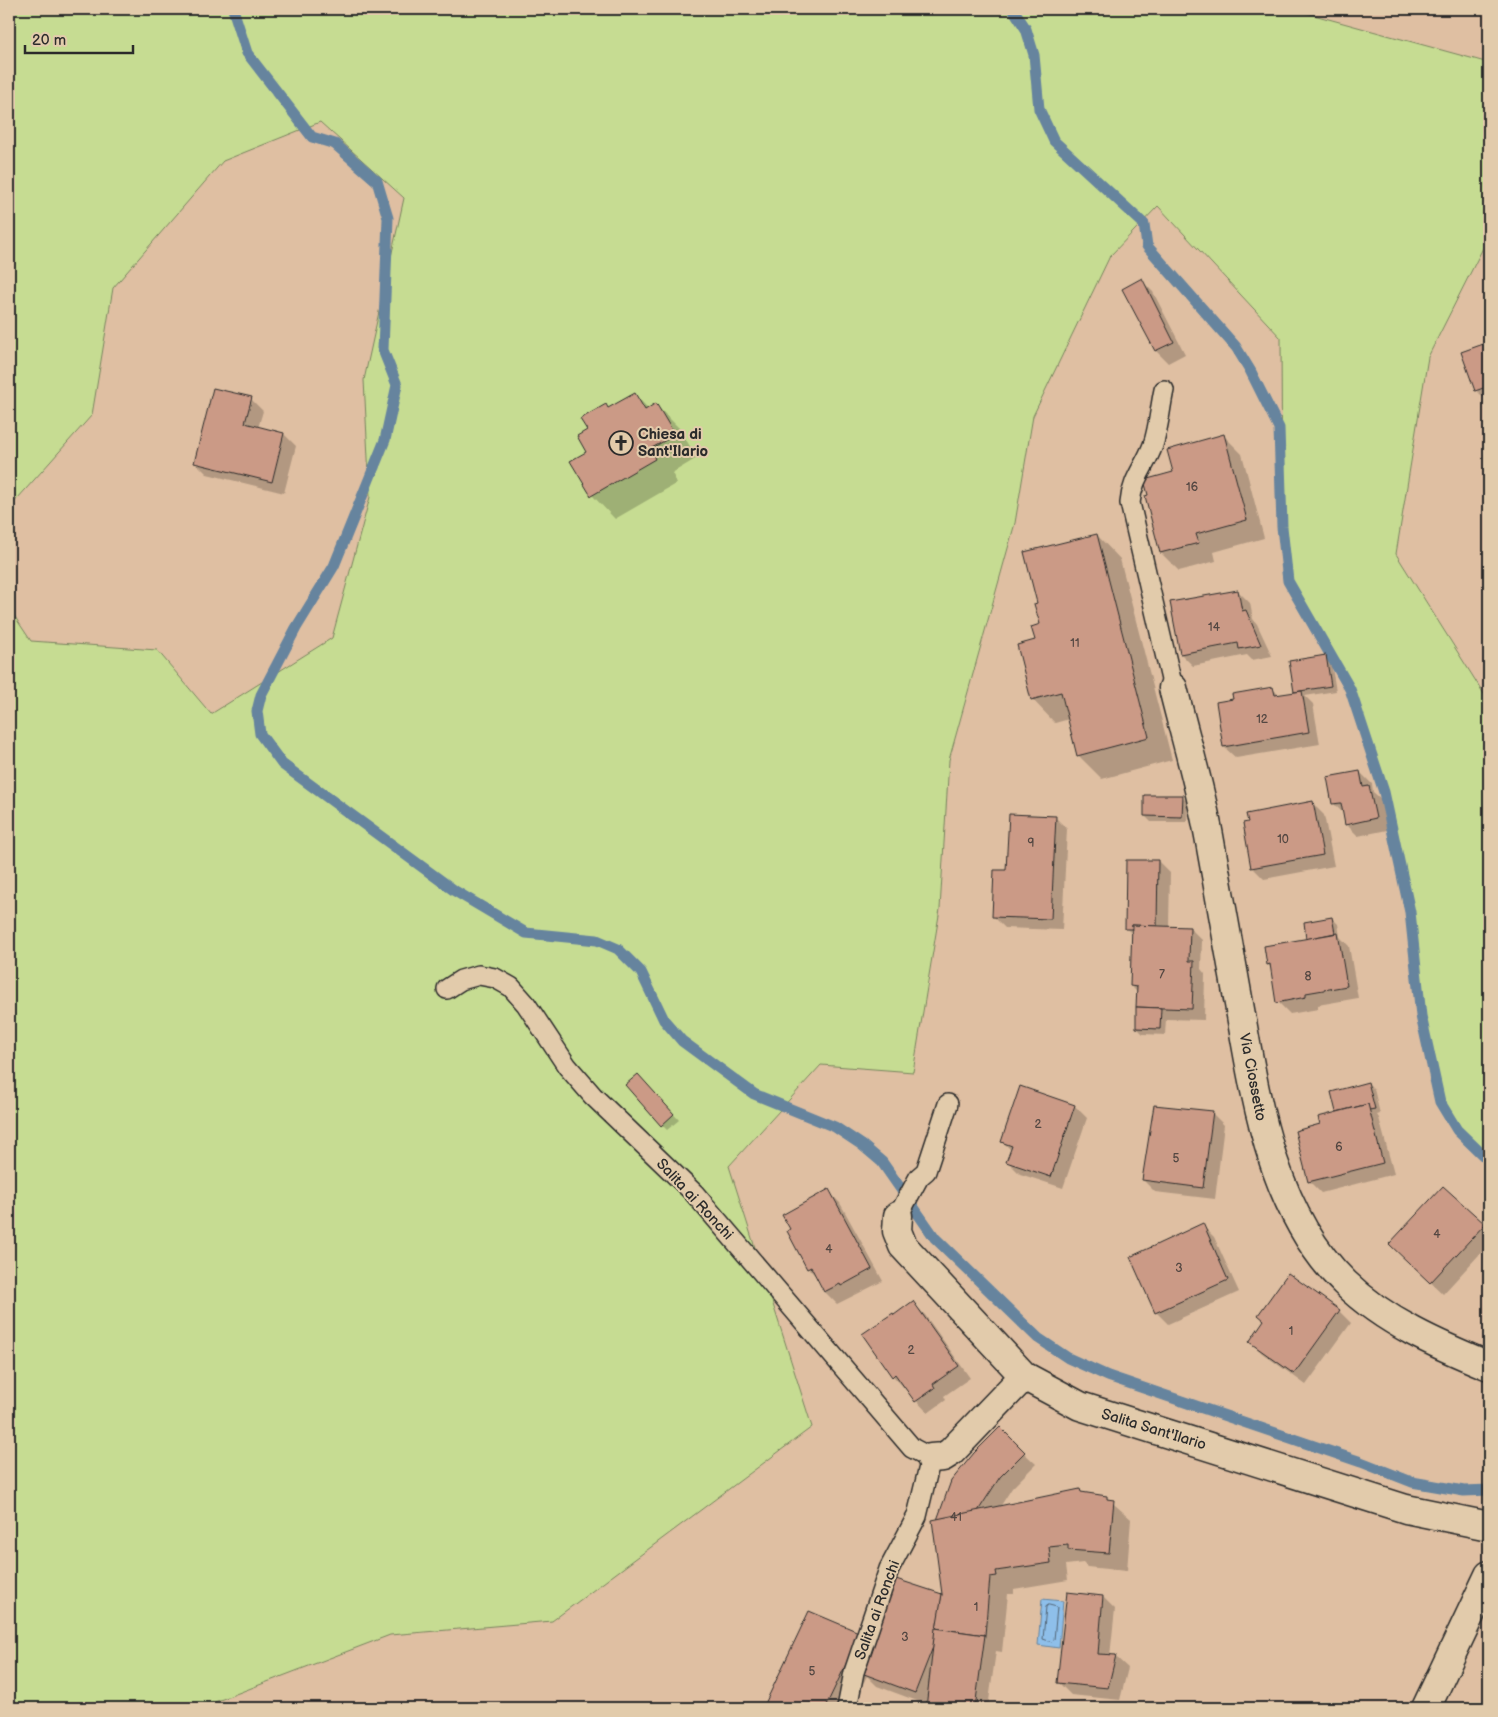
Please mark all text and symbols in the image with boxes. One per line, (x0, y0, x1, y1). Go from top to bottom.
scale bar (25, 22, 132, 54)
text: 20 m (32, 31, 66, 50)
place label: Chiesa di Sant'Ilario (638, 425, 709, 461)
church icon: Chiesa di Sant'Ilario (608, 430, 634, 456)
house number: 16 (1186, 480, 1198, 495)
house number: 14 (1208, 620, 1221, 635)
house number: 11 (1070, 636, 1080, 651)
house number: 12 (1256, 712, 1268, 727)
house number: 10 (1277, 832, 1289, 847)
house number: 9 (1028, 836, 1035, 851)
house number: 7 (1159, 967, 1165, 982)
house number: 8 (1305, 969, 1312, 984)
street label: Via Ciossetto (1235, 1032, 1270, 1123)
house number: 2 (1034, 1117, 1042, 1132)
house number: 6 (1335, 1140, 1343, 1155)
house number: 5 (1173, 1151, 1180, 1166)
street label: Salita ai Ronchi (652, 1155, 737, 1244)
house number: 4 (1433, 1227, 1441, 1242)
house number: 4 (825, 1242, 833, 1257)
house number: 3 (1175, 1261, 1183, 1276)
house number: 1 (1289, 1324, 1293, 1339)
house number: 2 (907, 1343, 915, 1358)
street label: Salita Sant'Ilario (1099, 1405, 1209, 1454)
house number: 41 (950, 1510, 962, 1525)
street label: Salita ai Ronchi (851, 1558, 904, 1663)
house number: 1 (974, 1600, 978, 1615)
house number: 3 (901, 1630, 909, 1645)
house number: 5 (809, 1664, 816, 1679)

